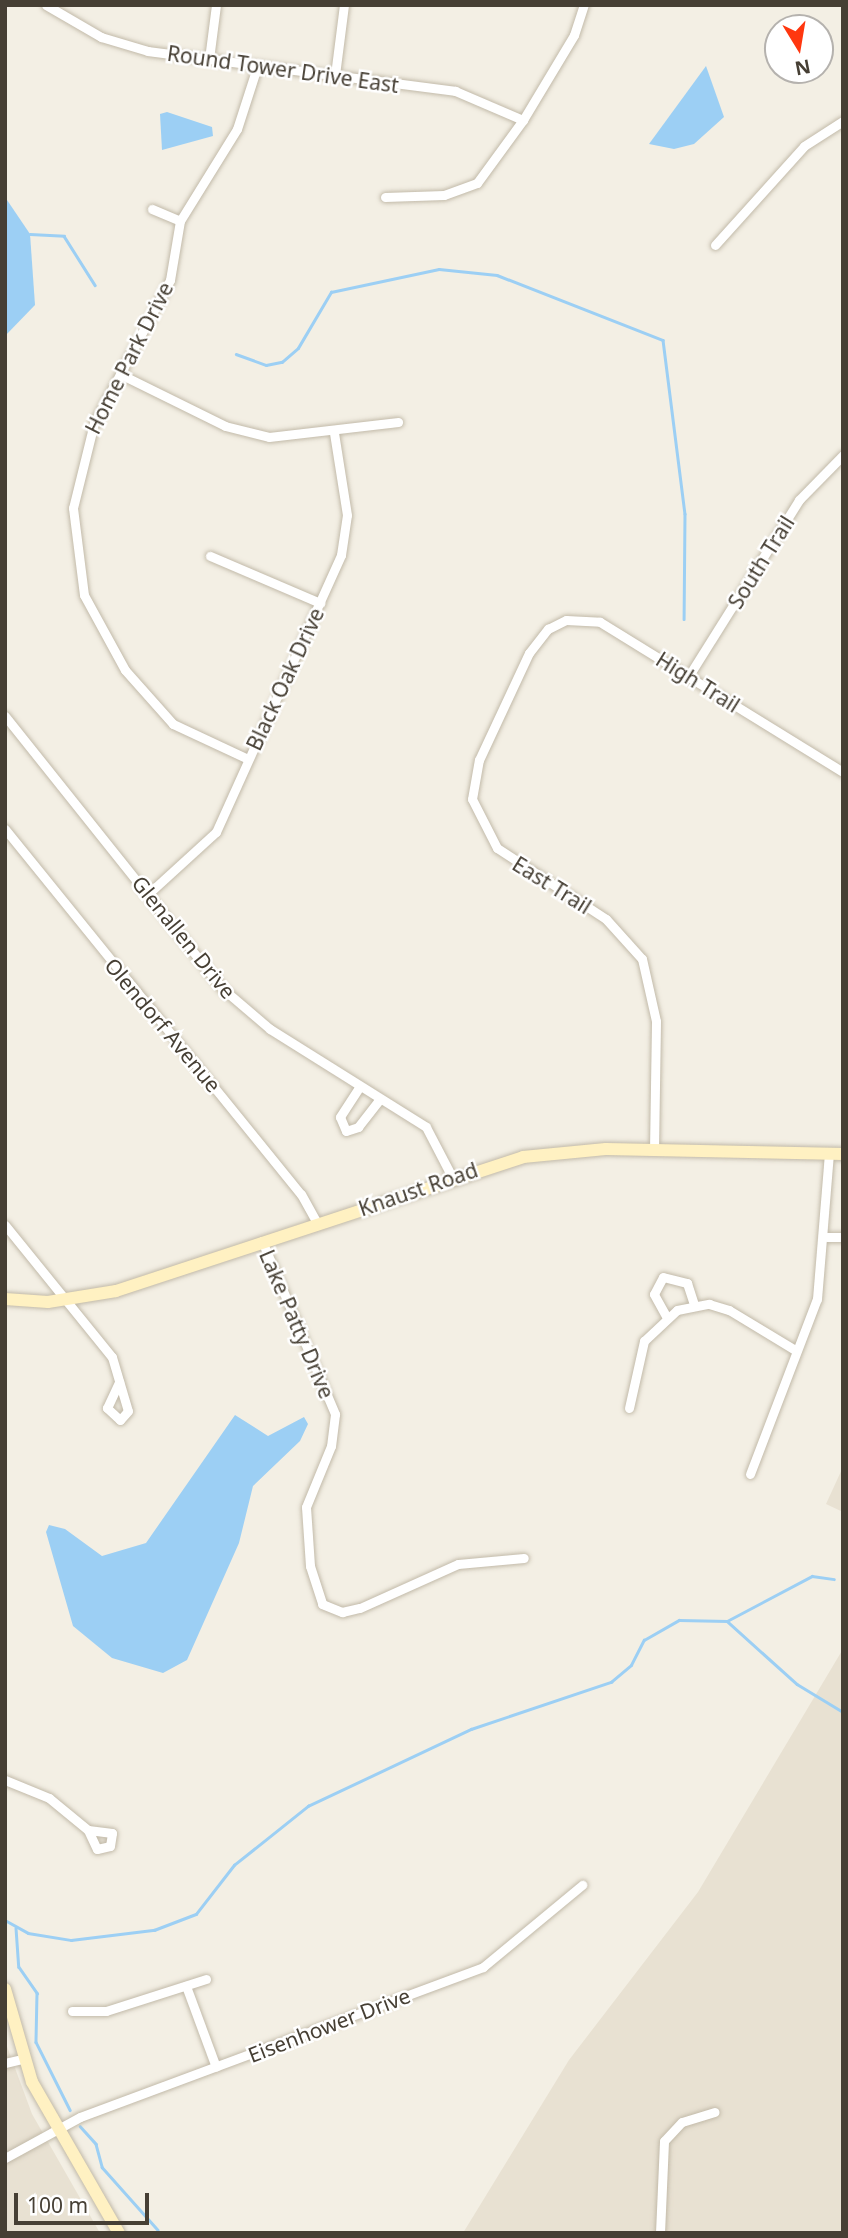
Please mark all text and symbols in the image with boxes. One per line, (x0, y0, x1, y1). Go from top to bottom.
north arrow (764, 14, 834, 84)
street label: Round Tower Drive East (166, 40, 400, 98)
text: N (793, 53, 813, 82)
street label: Home Park Drive (80, 278, 178, 438)
street label: South Trail (723, 511, 799, 613)
street label: Black Oak Drive (241, 604, 329, 754)
street label: High Trail (652, 646, 744, 718)
street label: East Trail (508, 851, 596, 919)
street label: Glenallen Drive (127, 871, 241, 1003)
street label: Olendorf Avenue (100, 953, 226, 1097)
street label: Knaust Road (355, 1157, 481, 1221)
street label: Lake Patty Drive (254, 1246, 340, 1402)
street label: Eisenhower Drive (244, 1982, 414, 2068)
scale bar (18, 2178, 152, 2222)
text: 100 m (27, 2191, 88, 2219)

